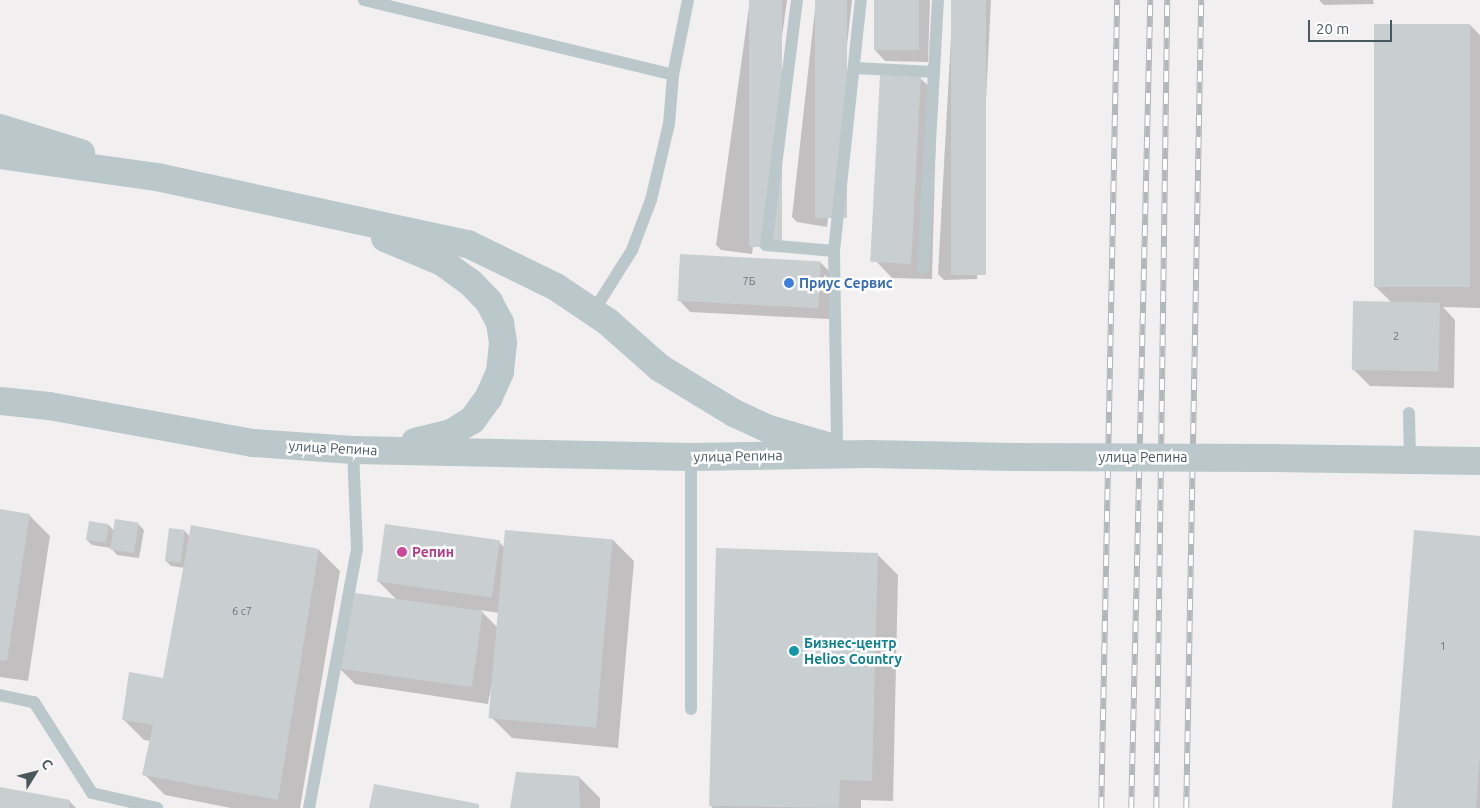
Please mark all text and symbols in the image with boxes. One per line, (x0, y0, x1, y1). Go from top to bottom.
scale bar (1310, 10, 1394, 42)
text: 20 m (1316, 20, 1349, 37)
house number: 7Б (743, 274, 755, 288)
place label: Приус Сервис (799, 275, 893, 291)
marker: Приус Сервис (783, 277, 795, 289)
house number: 2 (1393, 329, 1399, 343)
street label: улица Репина (288, 437, 378, 459)
street label: улица Репина (693, 447, 783, 465)
street label: улица Репина (1098, 449, 1188, 465)
place label: Репин (412, 544, 454, 560)
marker: Репин (396, 546, 408, 558)
house number: 6 с7 (232, 604, 252, 618)
place label: Бизнес-центр Helios Country (804, 635, 902, 668)
house number: 1 (1440, 639, 1446, 653)
marker: Бизнес-центр Helios Country (788, 645, 800, 657)
north arrow (10, 748, 60, 798)
text: С (38, 756, 56, 773)

